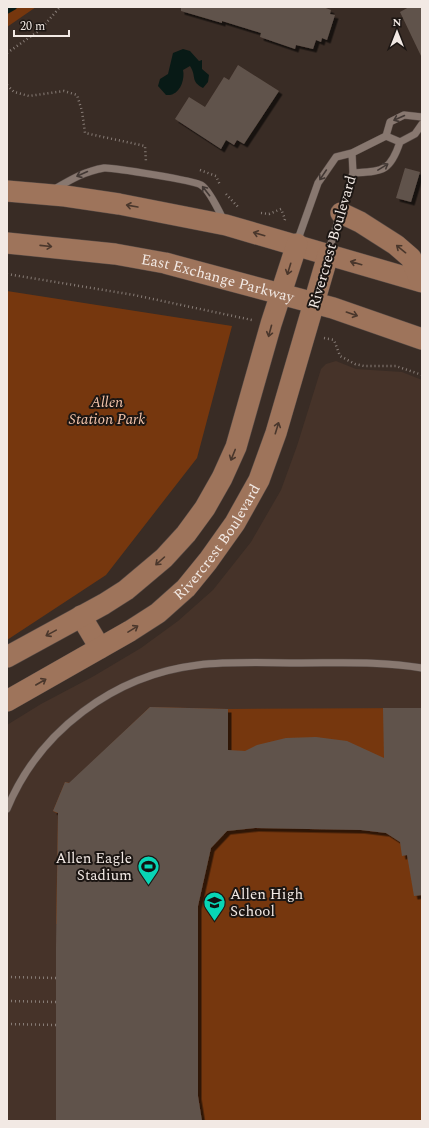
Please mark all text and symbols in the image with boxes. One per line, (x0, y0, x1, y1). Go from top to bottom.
scale bar (14, 12, 69, 38)
north arrow (377, 12, 417, 52)
text: N (393, 14, 402, 31)
text: 20 m (20, 17, 45, 36)
one-way arrow (393, 115, 405, 122)
one-way arrow (378, 163, 389, 172)
one-way arrow (319, 169, 327, 180)
one-way arrow (77, 171, 89, 179)
street label: Rivercrest Boulevard (302, 173, 363, 312)
one-way arrow (202, 186, 211, 197)
one-way arrow (126, 202, 139, 210)
one-way arrow (253, 230, 266, 237)
one-way arrow (39, 242, 52, 250)
one-way arrow (395, 245, 406, 253)
street label: East Exchange Parkway (139, 248, 297, 309)
one-way arrow (349, 259, 362, 266)
one-way arrow (285, 262, 292, 275)
one-way arrow (345, 311, 358, 318)
one-way arrow (265, 324, 273, 337)
park label: Allen Station Park (69, 391, 145, 431)
one-way arrow (274, 422, 281, 435)
one-way arrow (229, 449, 236, 461)
street label: Rivercrest Boulevard (169, 480, 267, 606)
one-way arrow (154, 557, 165, 566)
one-way arrow (127, 625, 138, 633)
one-way arrow (46, 629, 58, 637)
one-way arrow (35, 677, 47, 685)
place label: Allen Eagle Stadium (56, 847, 132, 887)
sports icon: Allen Eagle Stadium (135, 854, 161, 887)
place label: Allen High School (230, 883, 304, 923)
school or university icon: Allen High School (201, 890, 227, 923)

